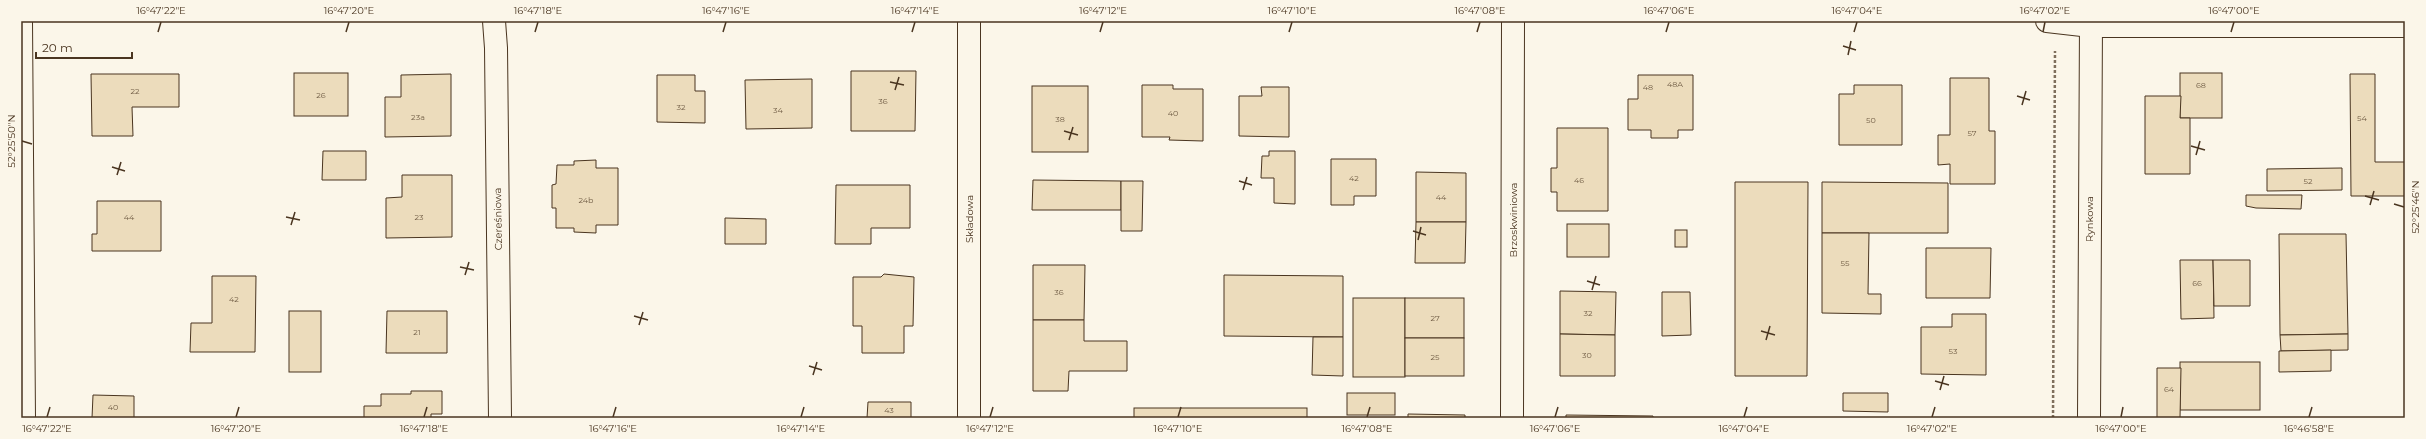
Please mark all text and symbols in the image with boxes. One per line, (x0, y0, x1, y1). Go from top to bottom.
text: 16°47'22"E (136, 4, 186, 17)
text: 16°47'20"E (324, 4, 375, 17)
text: 16°47'18"E (514, 4, 563, 17)
text: 16°47'16"E (702, 4, 750, 17)
text: 16°47'14"E (891, 4, 940, 17)
text: 16°47'12"E (1079, 4, 1127, 17)
text: 16°47'10"E (1268, 4, 1317, 17)
text: 16°47'08"E (1454, 4, 1506, 17)
text: 16°47'06"E (1644, 4, 1695, 17)
text: 16°47'04"E (1831, 4, 1883, 17)
text: 16°47'02"E (2020, 4, 2071, 17)
text: 16°47'00"E (2208, 4, 2260, 17)
scale bar (36, 34, 132, 60)
text: 20 m (42, 40, 73, 55)
house number: 48A (1667, 79, 1683, 89)
house number: 68 (2196, 80, 2206, 90)
house number: 48 (1643, 82, 1653, 92)
house number: 22 (130, 86, 140, 96)
house number: 26 (316, 90, 326, 100)
house number: 36 (878, 96, 888, 106)
house number: 32 (676, 102, 686, 112)
house number: 34 (773, 105, 784, 115)
house number: 40 (1168, 108, 1178, 118)
house number: 23a (411, 112, 425, 122)
house number: 54 (2357, 113, 2368, 123)
text: 52°25'50"N (5, 114, 18, 168)
house number: 38 (1055, 114, 1065, 124)
house number: 50 (1866, 115, 1876, 125)
house number: 57 (1967, 128, 1977, 138)
house number: 42 (1349, 173, 1359, 183)
house number: 46 (1574, 175, 1584, 185)
house number: 52 (2303, 176, 2313, 186)
text: 52°25'46"N (2409, 180, 2422, 234)
street label: Brzoskwiniowa (1507, 183, 1520, 257)
street label: Czereśniowa (491, 187, 505, 251)
house number: 44 (1436, 192, 1447, 202)
house number: 24b (578, 195, 594, 205)
street label: Składowa (963, 195, 976, 243)
street label: Rynkowa (2083, 196, 2096, 242)
house number: 44 (124, 212, 135, 222)
house number: 23 (414, 212, 424, 222)
house number: 55 (1840, 258, 1850, 268)
house number: 66 (2192, 278, 2202, 288)
house number: 36 (1054, 287, 1064, 297)
house number: 42 (229, 294, 239, 304)
house number: 32 (1583, 308, 1593, 318)
house number: 27 (1430, 313, 1440, 323)
house number: 21 (413, 327, 421, 337)
house number: 53 (1949, 346, 1958, 356)
house number: 30 (1582, 350, 1592, 360)
house number: 25 (1430, 352, 1440, 362)
house number: 64 (2164, 384, 2175, 394)
house number: 40 (108, 402, 118, 412)
house number: 43 (884, 405, 894, 415)
text: 16°47'22"E (22, 422, 72, 435)
text: 16°47'20"E (211, 422, 262, 435)
text: 16°47'18"E (400, 422, 449, 435)
text: 16°47'16"E (589, 422, 637, 435)
text: 16°47'14"E (777, 422, 826, 435)
text: 16°47'12"E (966, 422, 1014, 435)
text: 16°47'10"E (1154, 422, 1203, 435)
text: 16°47'08"E (1341, 422, 1393, 435)
text: 16°47'06"E (1530, 422, 1581, 435)
text: 16°47'04"E (1718, 422, 1770, 435)
text: 16°47'02"E (1907, 422, 1958, 435)
text: 16°47'00"E (2095, 422, 2147, 435)
text: 16°46'58"E (2284, 422, 2335, 435)

